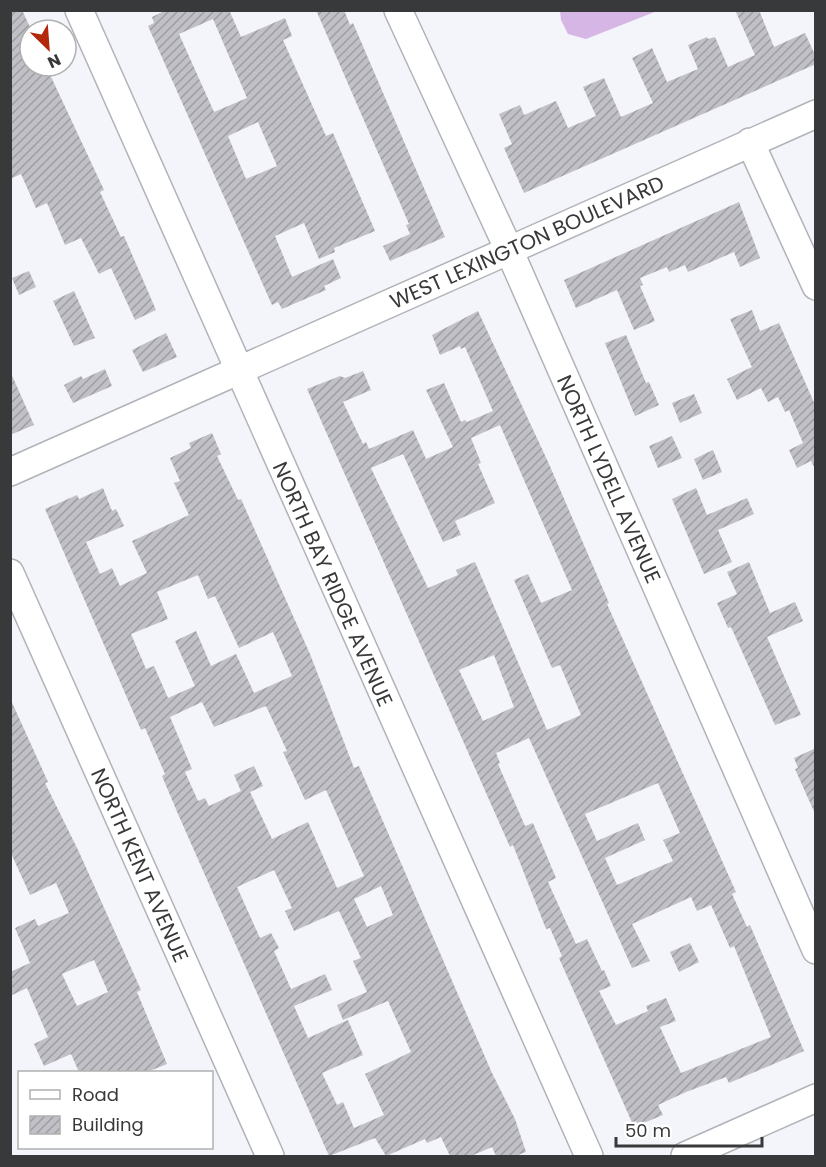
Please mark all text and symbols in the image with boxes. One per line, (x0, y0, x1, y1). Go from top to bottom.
north arrow (18, 18, 78, 78)
text: N (44, 48, 64, 74)
street label: WEST LEXINGTON BOULEVARD (385, 168, 669, 316)
street label: NORTH LYDELL AVENUE (550, 370, 668, 588)
street label: NORTH BAY RIDGE AVENUE (266, 457, 400, 711)
street label: NORTH KENT AVENUE (84, 763, 196, 967)
legend (18, 1071, 213, 1149)
text: Road (72, 1082, 119, 1107)
scale bar (616, 1110, 762, 1148)
text: Building (72, 1112, 144, 1137)
text: 50 m (625, 1118, 671, 1143)

